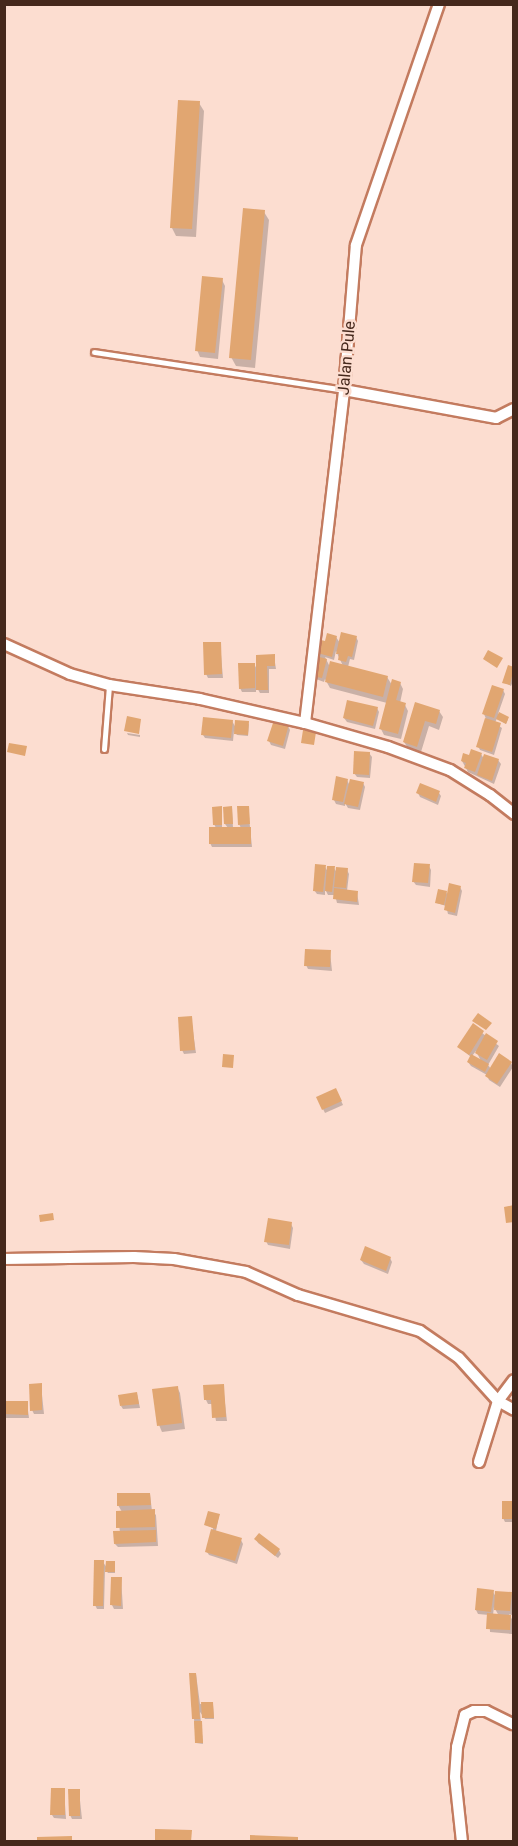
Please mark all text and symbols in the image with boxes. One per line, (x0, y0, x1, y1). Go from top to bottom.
street label: Jalan Pule (334, 320, 360, 396)

